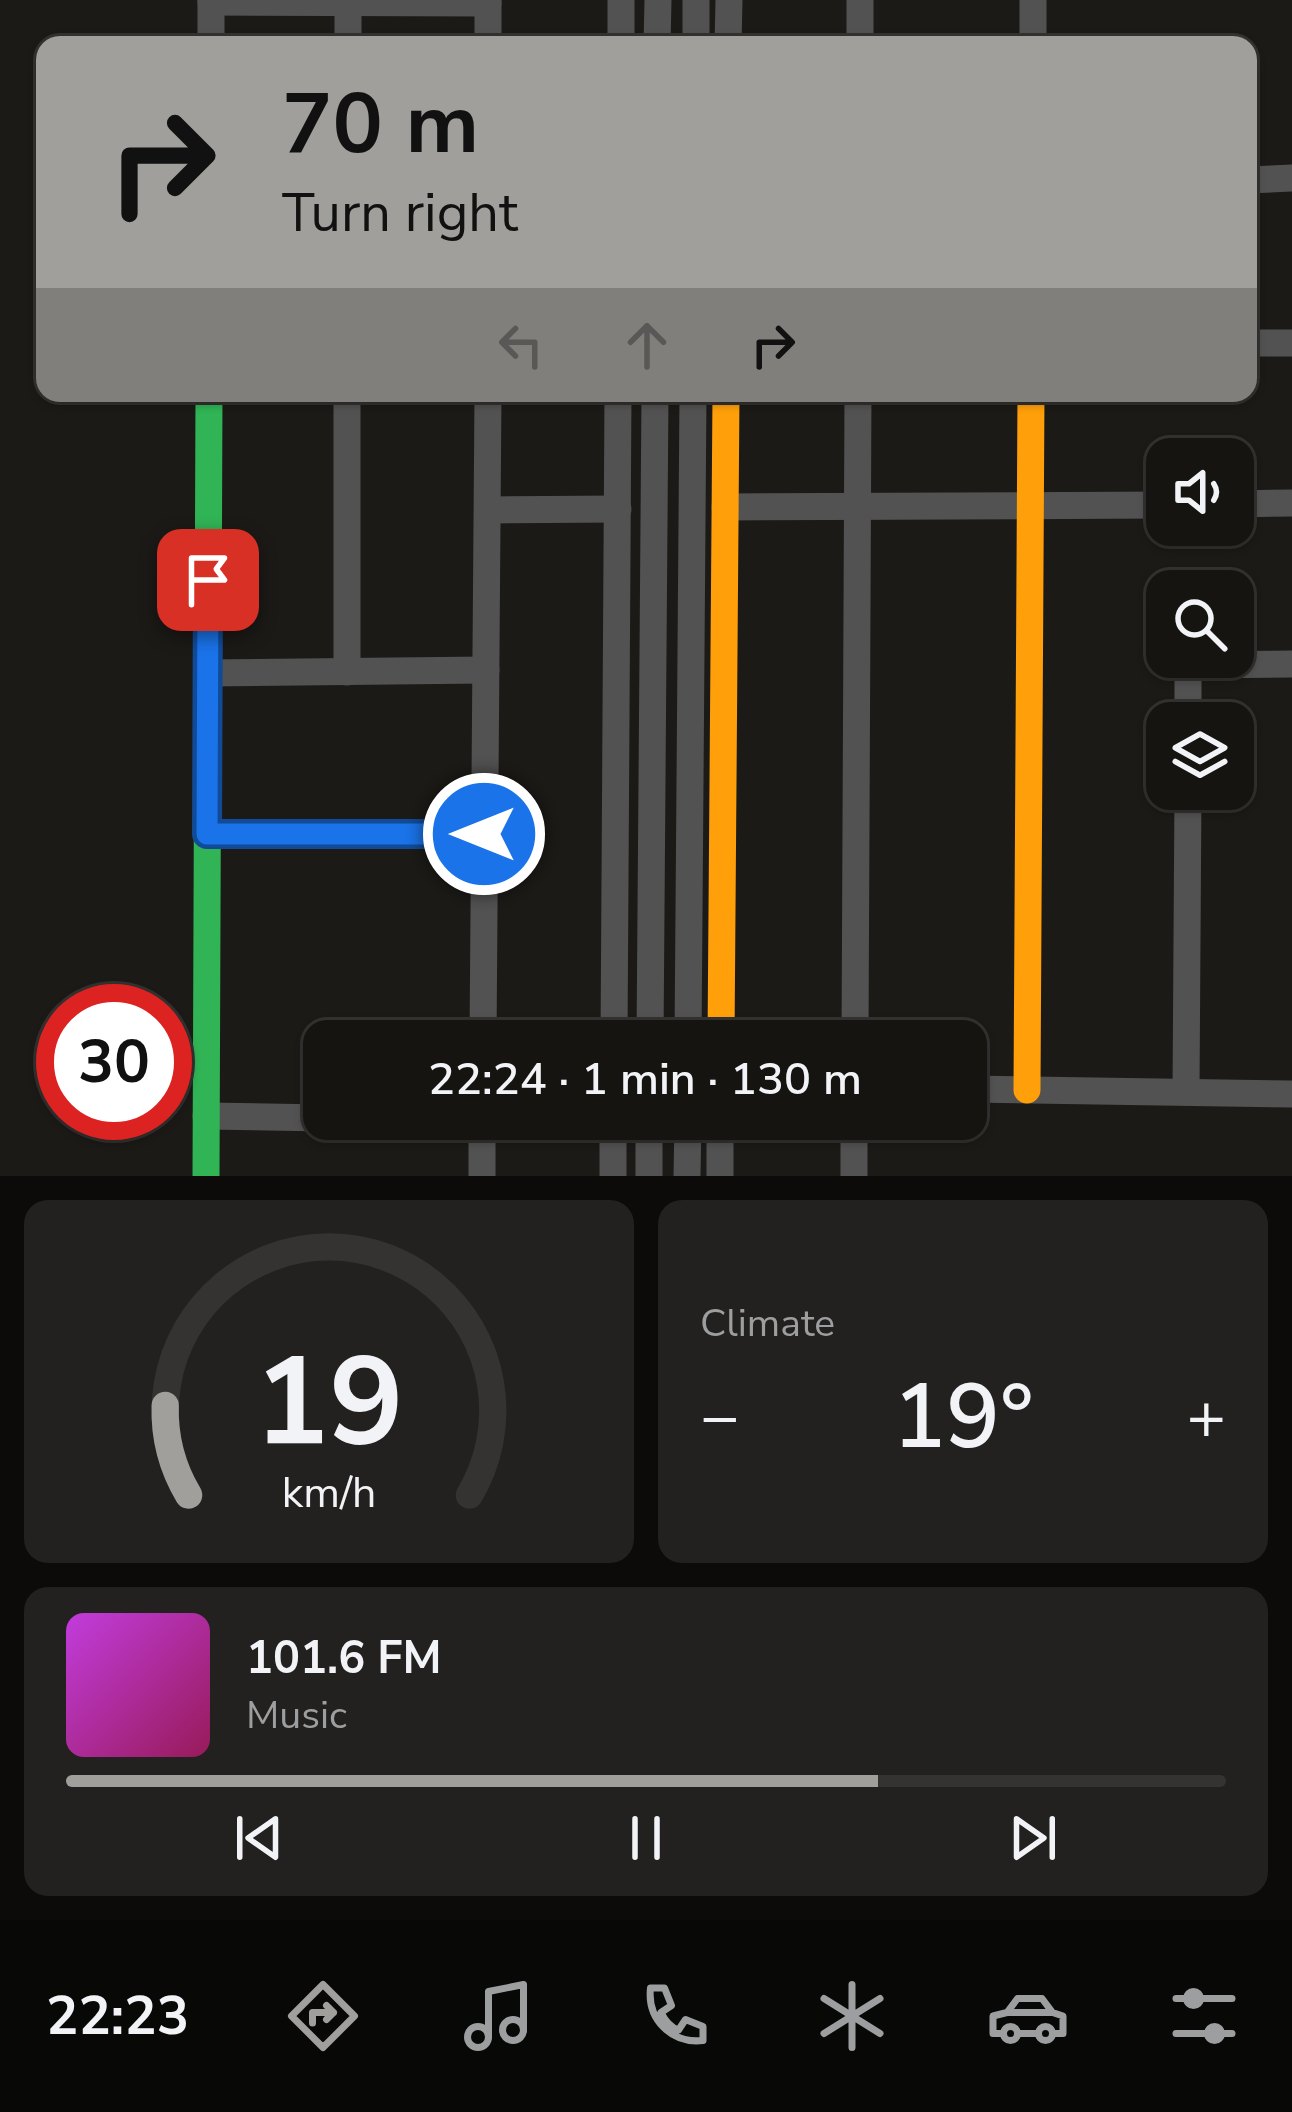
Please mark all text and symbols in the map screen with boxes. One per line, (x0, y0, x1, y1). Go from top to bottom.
text: 70 m (282, 67, 479, 182)
icon: right (84, 84, 240, 240)
text: Turn right (282, 176, 518, 250)
icon: left (488, 312, 554, 378)
icon: ahead (614, 312, 680, 378)
icon: right (740, 312, 806, 378)
map controls (1146, 438, 1254, 810)
button: sound (1146, 438, 1254, 546)
pin (157, 529, 259, 631)
icon: arrive (175, 547, 241, 613)
button: search (1146, 570, 1254, 678)
button: layers (1146, 702, 1254, 810)
position arrow (421, 771, 547, 897)
speed limit sign: 30 (36, 984, 192, 1140)
text: 22:24 · 1 min · 130 m (428, 1049, 862, 1110)
text: Climate (700, 1297, 835, 1350)
text: 19 (254, 1318, 404, 1488)
text: 19° (892, 1356, 1034, 1479)
text: − (700, 1372, 740, 1462)
text: + (1186, 1372, 1226, 1462)
text: km/h (282, 1463, 376, 1521)
text: 101.6 FM (246, 1628, 442, 1689)
text: Music (246, 1689, 347, 1742)
icon: previous (226, 1805, 292, 1871)
icon: pause (613, 1805, 679, 1871)
icon: next (1000, 1805, 1066, 1871)
icon: directions (281, 1974, 365, 2058)
icon: music (457, 1974, 541, 2058)
icon: phone (633, 1974, 717, 2058)
icon: climate (810, 1974, 894, 2058)
icon: car (986, 1974, 1070, 2058)
icon: filters (1162, 1974, 1246, 2058)
text: 22:23 (46, 1979, 189, 2053)

